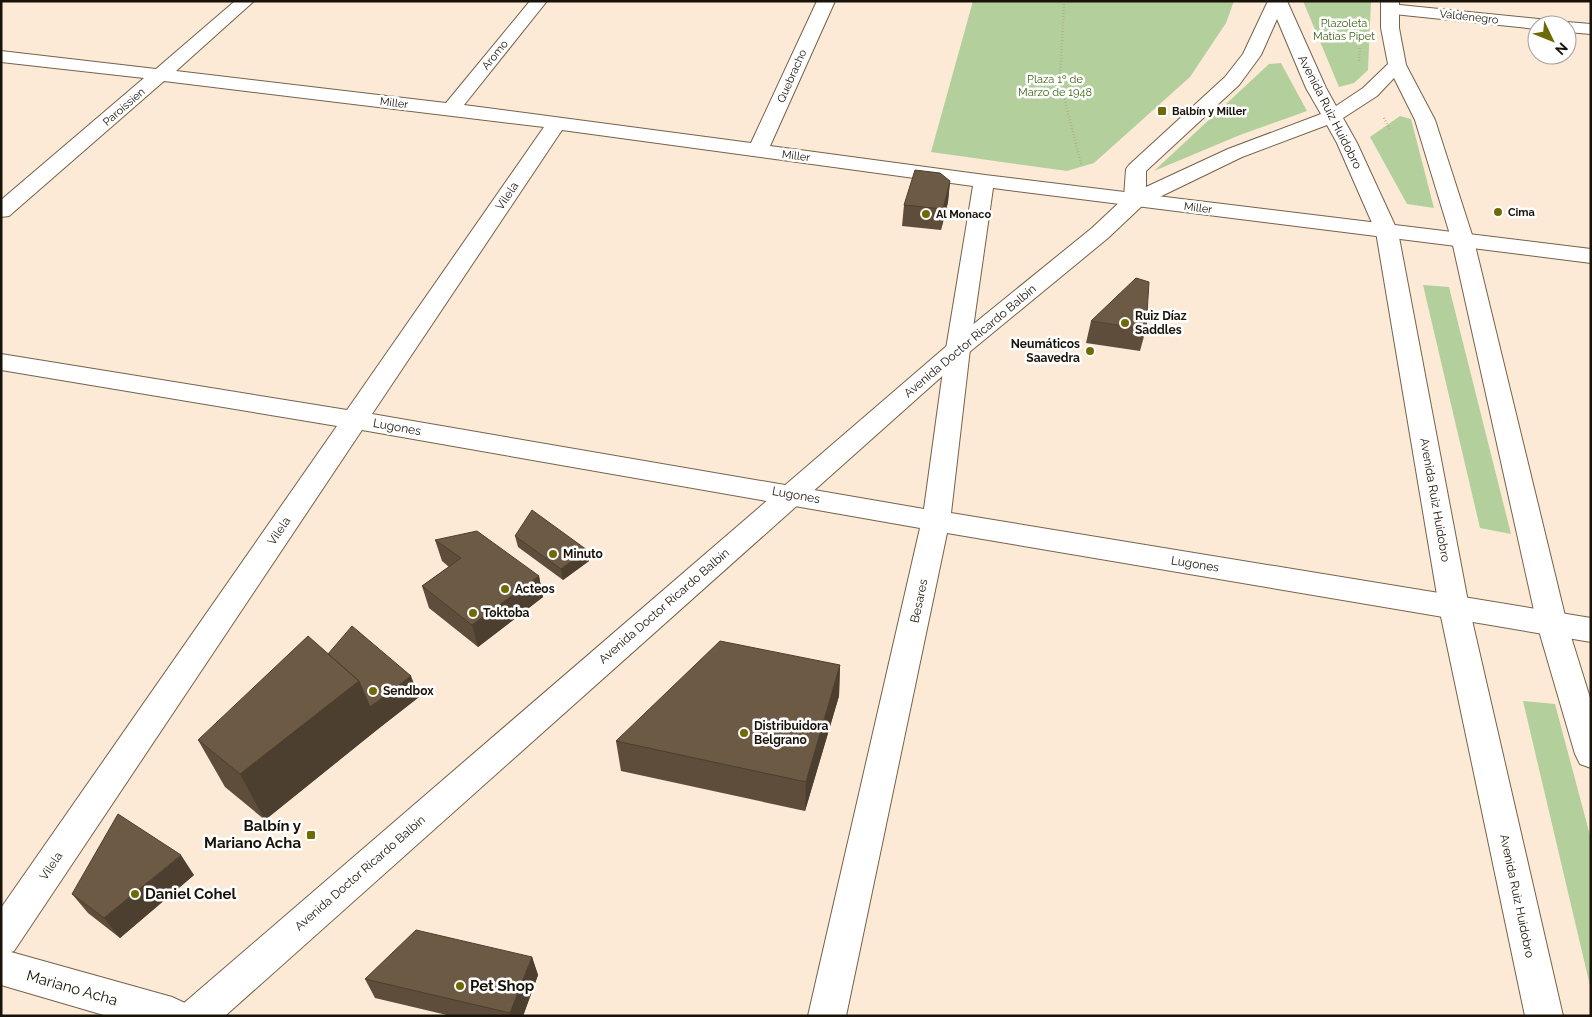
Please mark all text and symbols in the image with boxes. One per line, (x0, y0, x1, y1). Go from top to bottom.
street label: Valdenegro (1439, 7, 1500, 27)
north arrow (1527, 15, 1577, 65)
park label: Plazoleta Matías Pipet (1313, 17, 1375, 43)
street label: Aromo (479, 37, 511, 72)
text: N (1552, 40, 1571, 58)
street label: Quebracho (774, 47, 810, 105)
street label: Avenida Ruiz Huidobro (1295, 53, 1365, 171)
park label: Plaza 1º de Marzo de 1948 (1018, 73, 1092, 99)
street label: Paroissien (100, 85, 148, 129)
street label: Miller (379, 95, 409, 111)
marker: Balbín y Miller (1156, 105, 1168, 117)
place label: Balbín y Miller (1172, 105, 1247, 118)
street label: Miller (781, 148, 811, 164)
street label: Vilela (493, 179, 521, 213)
street label: Miller (1183, 200, 1213, 216)
marker: Cima (1492, 206, 1504, 218)
place label: Cima (1508, 206, 1535, 219)
marker: Al Monaco (920, 208, 932, 220)
place label: Al Monaco (936, 208, 991, 221)
street label: Avenida Doctor Ricardo Balbín (901, 282, 1039, 400)
place label: Ruiz Díaz Saddles (1135, 309, 1187, 337)
marker: Ruiz Díaz Saddles (1119, 317, 1131, 329)
place label: Neumáticos Saavedra (1011, 337, 1080, 365)
marker: Neumáticos Saavedra (1084, 345, 1096, 357)
street label: Lugones (372, 416, 422, 438)
street label: Avenida Ruiz Huidobro (1417, 437, 1453, 563)
street label: Lugones (771, 484, 821, 506)
street label: Vilela (265, 514, 293, 548)
street label: Avenida Doctor Ricardo Balbín (596, 546, 732, 666)
place label: Minuto (563, 547, 603, 561)
marker: Minuto (547, 548, 559, 560)
street label: Lugones (1170, 553, 1220, 575)
street label: Besares (908, 578, 930, 624)
place label: Acteos (515, 582, 555, 596)
marker: Acteos (499, 583, 511, 595)
place label: Toktoba (483, 606, 530, 620)
marker: Toktoba (467, 607, 479, 619)
place label: Sendbox (383, 684, 434, 698)
marker: Sendbox (367, 685, 379, 697)
place label: Distribuidora Belgrano (754, 719, 829, 747)
marker: Distribuidora Belgrano (738, 727, 750, 739)
street label: Avenida Doctor Ricardo Balbín (292, 813, 428, 933)
place label: Balbín y Mariano Acha (204, 817, 302, 852)
marker: Balbín y Mariano Acha (305, 829, 317, 841)
street label: Avenida Ruiz Huidobro (1497, 833, 1537, 959)
street label: Vilela (37, 849, 65, 883)
place label: Daniel Cohel (145, 885, 236, 903)
marker: Daniel Cohel (129, 888, 141, 900)
street label: Mariano Acha (24, 966, 120, 1010)
place label: Pet Shop (470, 977, 535, 995)
marker: Pet Shop (454, 980, 466, 992)

